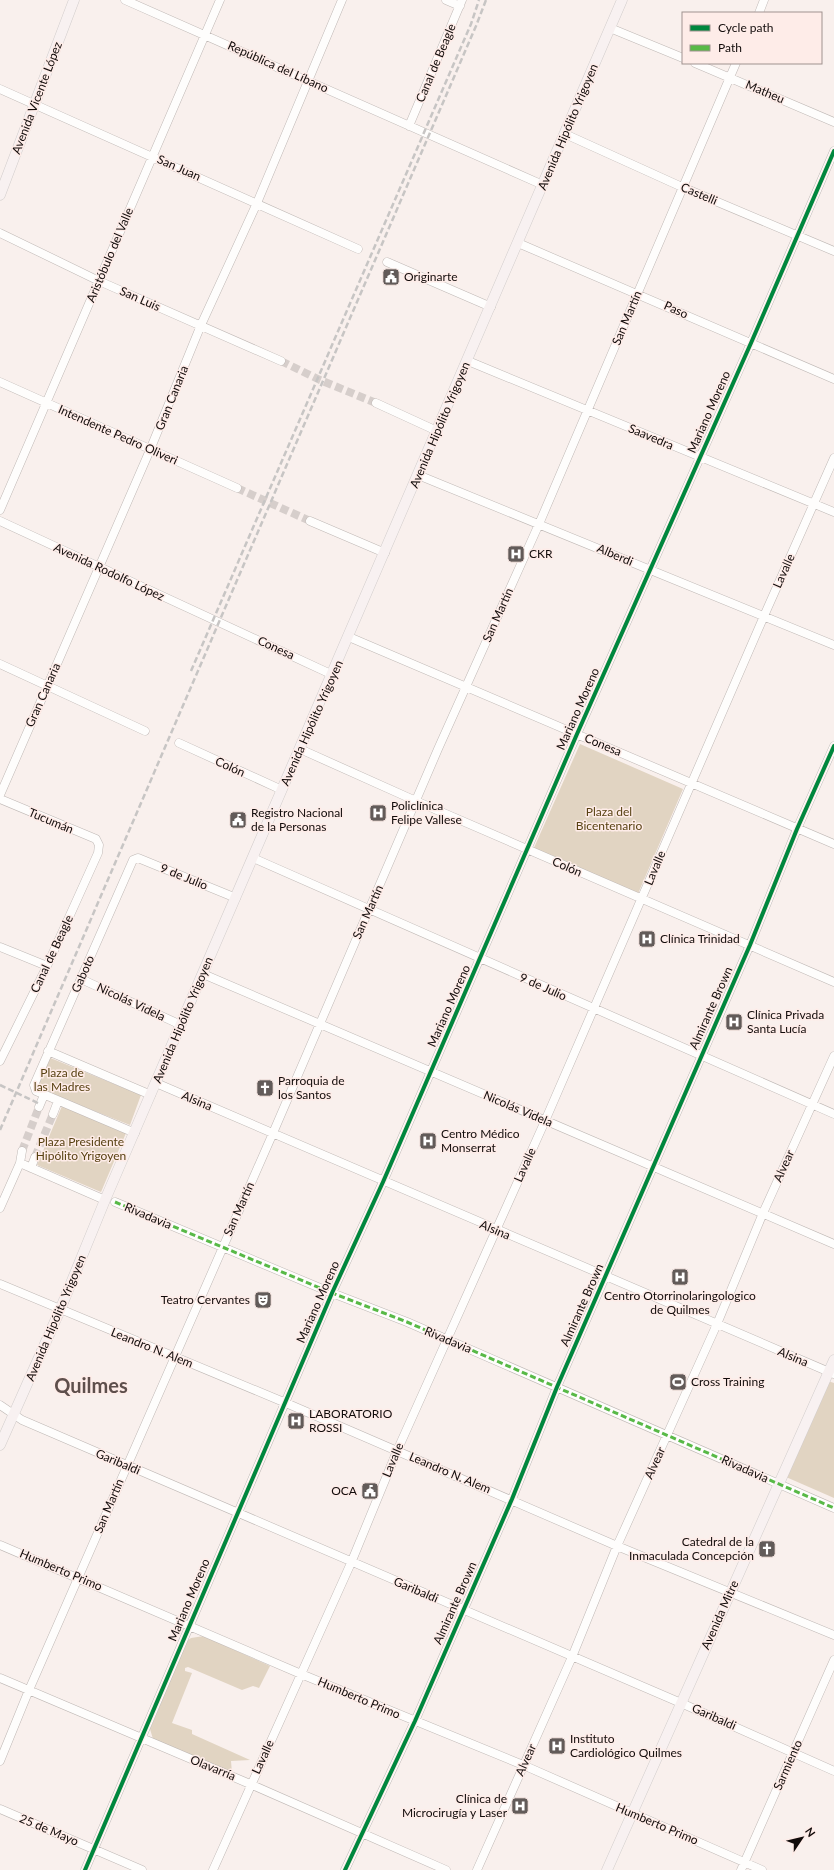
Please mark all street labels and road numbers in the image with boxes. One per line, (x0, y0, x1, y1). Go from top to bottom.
street label: Canal de Beagle (412, 21, 459, 104)
street label: República del Líbano (226, 38, 331, 96)
street label: Avenida Vicente López (8, 39, 65, 156)
street label: Avenida Hipólito Yrigoyen (534, 61, 601, 192)
street label: Matheu (743, 77, 787, 106)
street label: San Juan (155, 151, 203, 184)
street label: Castelli (679, 179, 720, 208)
street label: Aristóbulo del Valle (83, 205, 136, 304)
street label: San Luis (118, 283, 163, 314)
street label: San Martín (608, 288, 645, 347)
street label: Paso (662, 298, 691, 322)
street label: Avenida Hipólito Yrigoyen (406, 359, 473, 490)
street label: Gran Canaria (152, 363, 191, 432)
street label: Mariano Moreno (684, 368, 733, 455)
street label: Intendente Pedro Oliveri (56, 401, 180, 468)
street label: Saavedra (626, 420, 676, 453)
street label: Avenida Rodolfo López (51, 539, 168, 604)
street label: Alberdi (595, 540, 636, 569)
street label: Lavalle (769, 551, 798, 590)
street label: San Martín (479, 585, 516, 644)
street label: Conesa (255, 633, 297, 663)
street label: Avenida Hipólito Yrigoyen (277, 658, 346, 788)
street label: Gran Canaria (22, 660, 63, 729)
street label: Mariano Moreno (553, 665, 602, 752)
street label: Conesa (582, 730, 624, 759)
street label: Colón (213, 753, 247, 780)
street label: Tucumán (26, 804, 76, 837)
street label: Lavalle (641, 848, 668, 887)
street label: Colón (550, 854, 584, 880)
street label: 9 de Julio (158, 860, 210, 893)
street label: San Martín (349, 882, 386, 941)
street label: Canal de Beagle (27, 913, 76, 995)
street label: Gaboto (68, 953, 97, 995)
street label: Avenida Hipólito Yrigoyen (149, 954, 216, 1085)
street label: Mariano Moreno (424, 962, 473, 1049)
street label: Almirante Brown (686, 964, 735, 1051)
street label: 9 de Julio (517, 970, 569, 1004)
street label: Nicolás Videla (95, 979, 168, 1024)
street label: Alsina (180, 1087, 215, 1114)
street label: Nicolás Videla (481, 1087, 555, 1130)
street label: Lavalle (510, 1145, 539, 1184)
street label: Alvear (770, 1147, 797, 1184)
street label: San Martín (220, 1179, 257, 1238)
street label: Rivadavia (122, 1199, 174, 1232)
street label: Alsina (478, 1216, 513, 1243)
street label: Avenida Hipólito Yrigoyen (22, 1252, 89, 1383)
street label: Mariano Moreno (293, 1258, 342, 1345)
street label: Almirante Brown (557, 1261, 606, 1348)
street label: Rivadavia (422, 1323, 474, 1356)
street label: Leandro N. Alem (109, 1324, 196, 1371)
street label: Alsina (776, 1343, 811, 1370)
street label: Lavalle (379, 1440, 406, 1479)
street label: Alvear (641, 1444, 668, 1481)
street label: Garibaldi (94, 1445, 143, 1478)
street label: Leandro N. Alem (407, 1449, 493, 1497)
street label: Rivadavia (719, 1452, 771, 1486)
street label: San Martín (90, 1476, 127, 1535)
street label: Humberto Primo (18, 1545, 105, 1594)
street label: Mariano Moreno (164, 1556, 213, 1643)
street label: Almirante Brown (430, 1559, 479, 1646)
street label: Garibaldi (392, 1573, 441, 1606)
street label: Avenida Mitre (698, 1578, 741, 1652)
street label: Humberto Primo (316, 1673, 403, 1722)
street label: Garibaldi (690, 1700, 739, 1733)
street label: Lavalle (248, 1737, 277, 1776)
street label: Sarmiento (770, 1737, 805, 1792)
street label: Alvear (512, 1741, 539, 1778)
street label: Olavarría (188, 1752, 238, 1783)
street label: Humberto Primo (614, 1799, 701, 1848)
street label: 25 de Mayo (17, 1810, 81, 1849)

